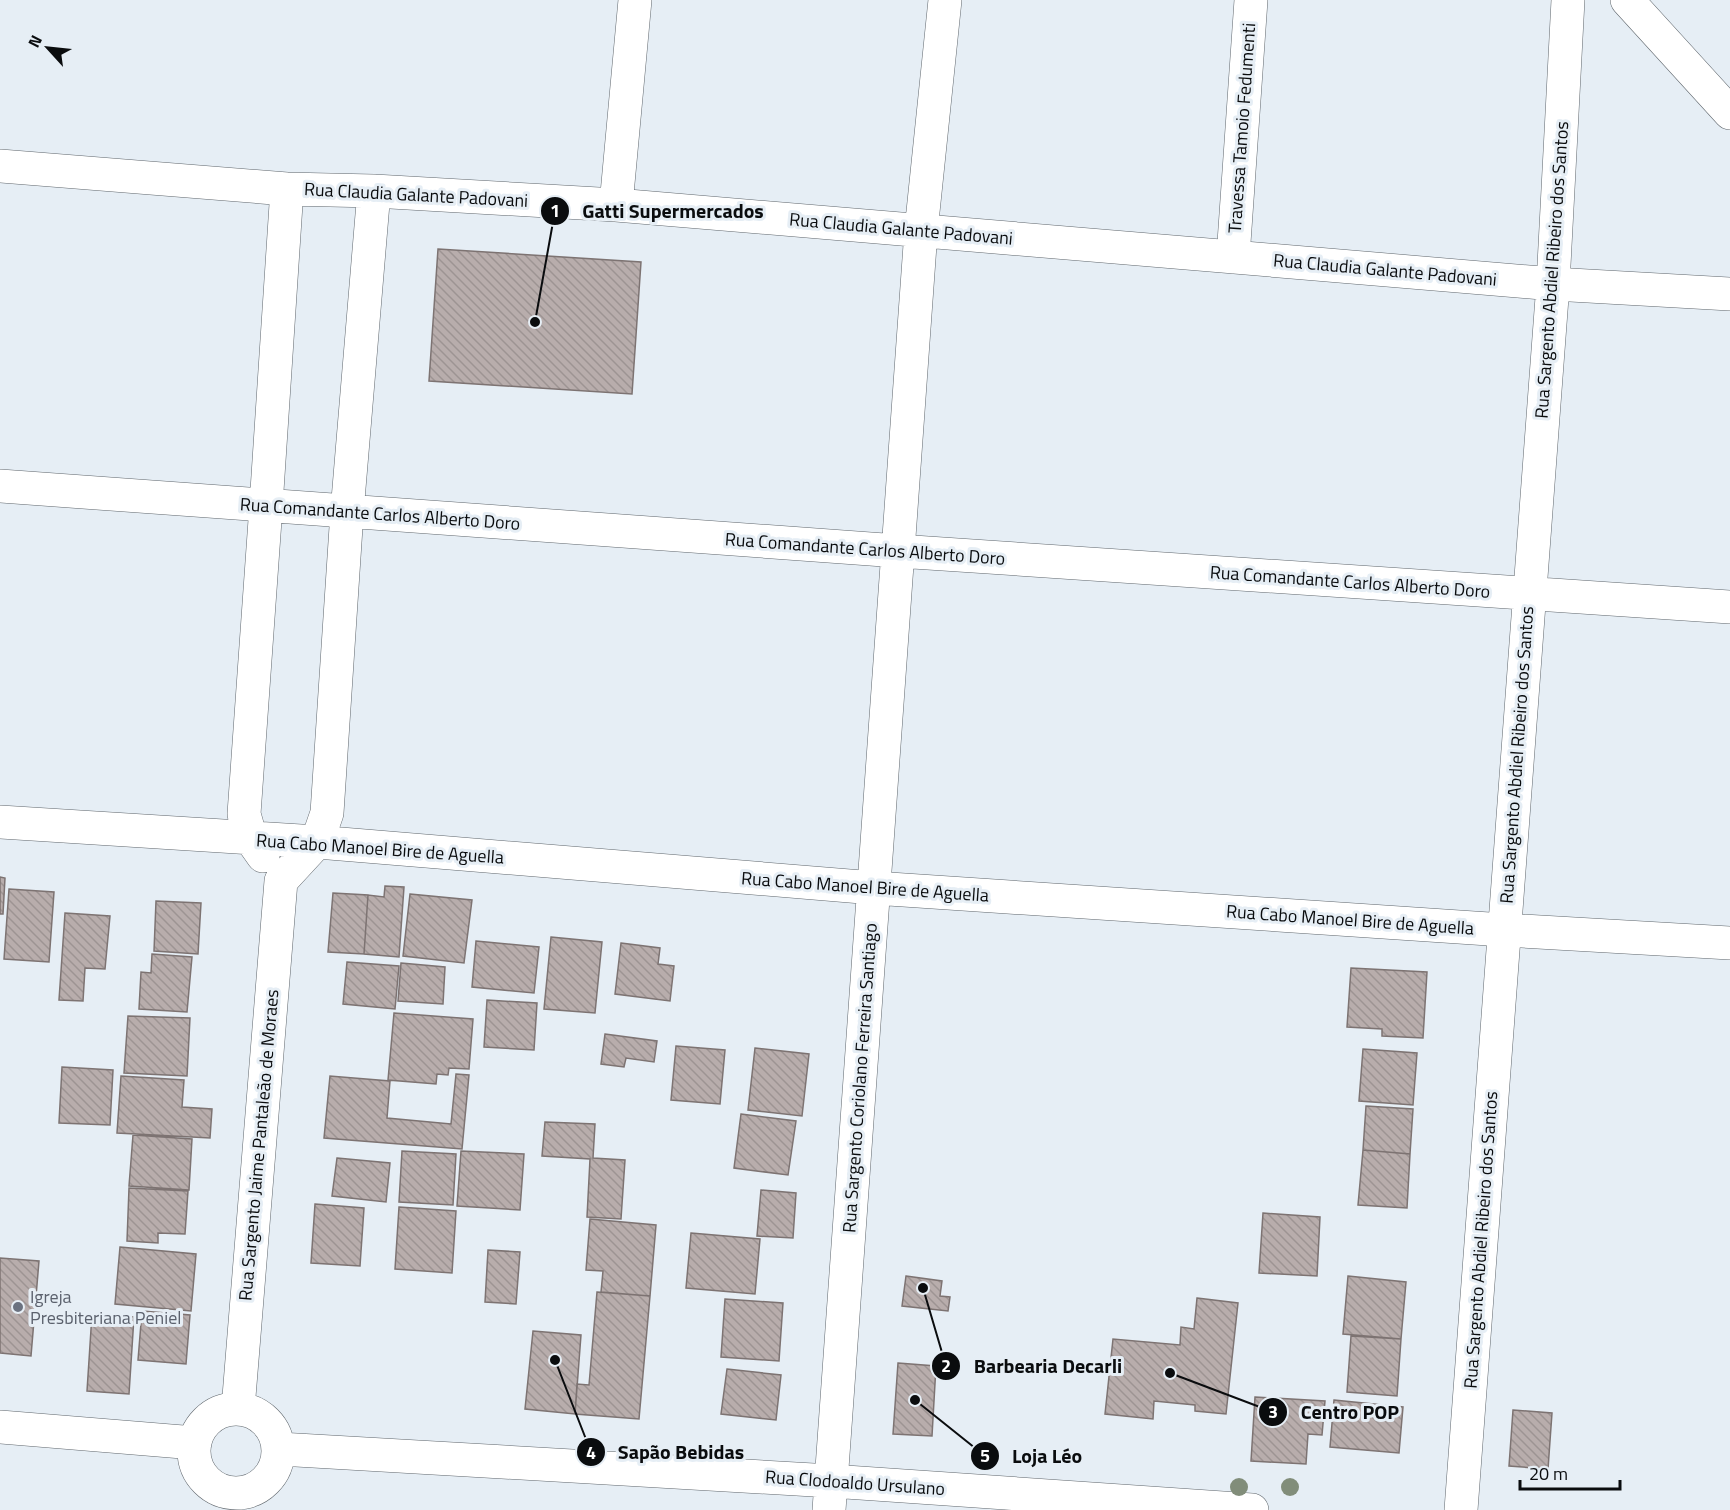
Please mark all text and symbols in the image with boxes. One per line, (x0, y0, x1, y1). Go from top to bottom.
north arrow (18, 18, 78, 78)
street label: Travessa Tamoio Fedumenti (1221, 22, 1262, 234)
text: N (21, 31, 48, 52)
street label: Rua Sargento Abdiel Ribeiro dos Santos (1528, 120, 1575, 420)
street label: Rua Claudia Galante Padovani (303, 175, 529, 214)
callout: Gatti Supermercados (540, 192, 776, 230)
text: Gatti Supermercados (582, 195, 764, 226)
text: 1 (550, 197, 560, 224)
street label: Rua Claudia Galante Padovani (788, 205, 1014, 252)
street label: Rua Claudia Galante Padovani (1272, 246, 1498, 293)
street label: Rua Comandante Carlos Alberto Doro (239, 490, 521, 537)
street label: Rua Comandante Carlos Alberto Doro (724, 525, 1006, 572)
street label: Rua Comandante Carlos Alberto Doro (1209, 558, 1491, 605)
street label: Rua Sargento Abdiel Ribeiro dos Santos (1493, 605, 1540, 905)
street label: Rua Cabo Manoel Bire de Aguella (255, 826, 505, 871)
street label: Rua Cabo Manoel Bire de Aguella (740, 864, 990, 909)
street label: Rua Cabo Manoel Bire de Aguella (1225, 897, 1475, 942)
street label: Rua Sargento Coriolano Ferreira Santiago (835, 922, 884, 1234)
street label: Rua Sargento Jaime Pantaleão de Moraes (231, 988, 286, 1302)
street label: Rua Sargento Abdiel Ribeiro dos Santos (1457, 1090, 1504, 1390)
place label: Igreja Presbiteriana Peniel (30, 1283, 181, 1331)
marker: Igreja Presbiteriana Peniel (11, 1300, 25, 1314)
callout: Barbearia Decarli (931, 1347, 1134, 1385)
text: Barbearia Decarli (974, 1350, 1122, 1381)
text: 2 (941, 1352, 951, 1379)
callout: Centro POP (1258, 1393, 1411, 1431)
text: Centro POP (1301, 1396, 1399, 1427)
text: 3 (1268, 1398, 1278, 1425)
callout: Sapão Bebidas (576, 1433, 757, 1471)
text: Sapão Bebidas (618, 1436, 744, 1467)
callout: Loja Léo (970, 1437, 1094, 1475)
text: 4 (586, 1439, 596, 1466)
text: Loja Léo (1012, 1440, 1082, 1471)
text: 5 (980, 1442, 990, 1469)
scale bar (1520, 1453, 1620, 1491)
text: 20 m (1529, 1460, 1568, 1487)
street label: Rua Clodoaldo Ursulano (764, 1463, 946, 1502)

